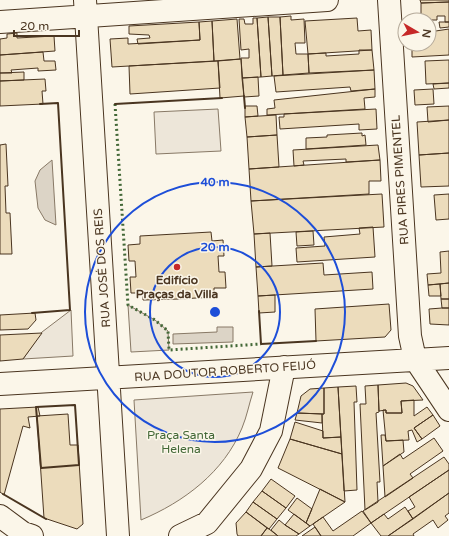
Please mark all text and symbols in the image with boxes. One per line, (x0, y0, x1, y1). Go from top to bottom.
scale bar (14, 12, 79, 38)
north arrow (397, 12, 437, 52)
text: 20 m (20, 19, 49, 33)
text: N (419, 28, 433, 39)
street label: RUA PIRES PIMENTEL (388, 115, 412, 245)
text: 40 m (200, 175, 230, 189)
street label: RUA JOSÉ DOS REIS (91, 208, 113, 328)
text: 20 m (200, 240, 230, 254)
marker: Edifício Praças da Villa (172, 262, 182, 272)
place label: Edifício Praças da Villa (136, 273, 219, 302)
centre of rings (208, 305, 222, 319)
street label: RUA DOUTOR ROBERTO FEIJÓ (134, 358, 317, 384)
park label: Praça Santa Helena (147, 428, 215, 456)

